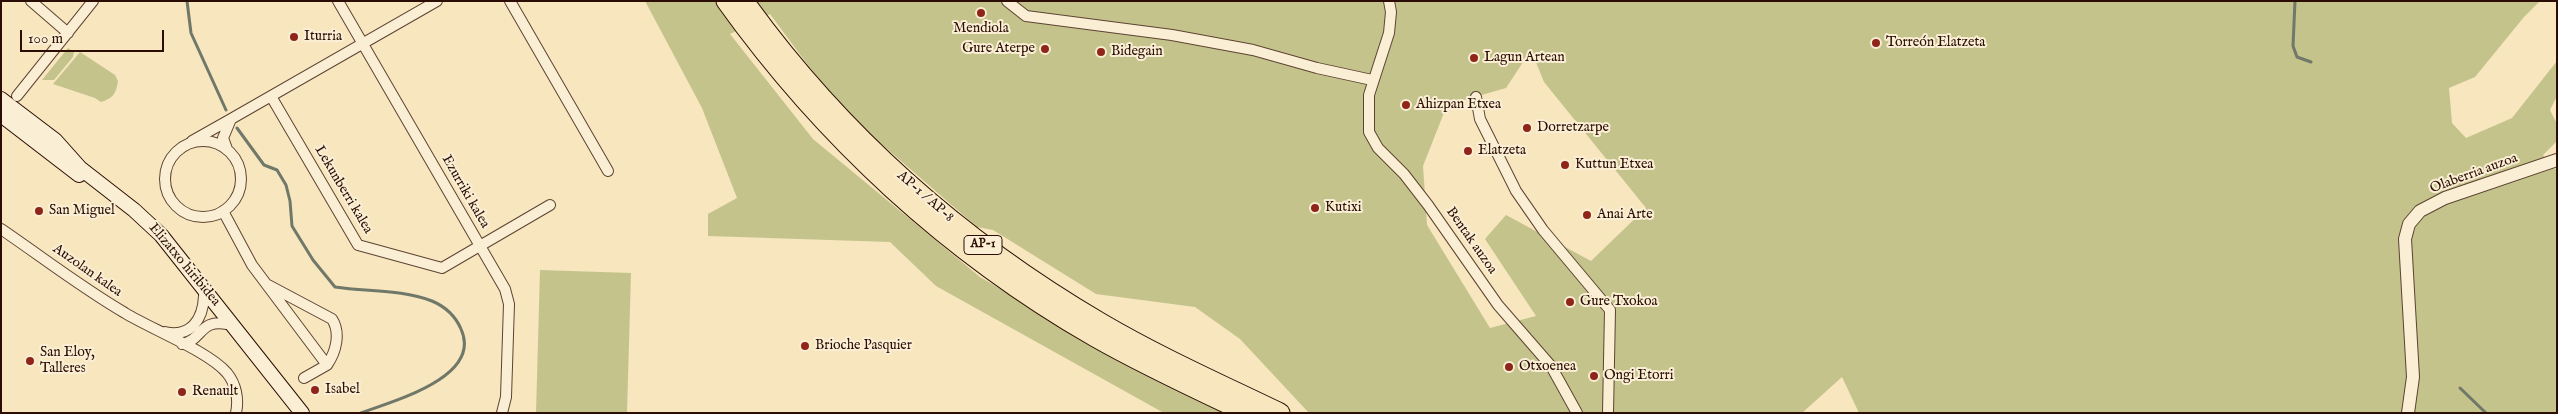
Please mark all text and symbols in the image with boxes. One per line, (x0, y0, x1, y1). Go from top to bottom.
marker: Mendiola (975, 7, 987, 19)
scale bar (22, 20, 166, 52)
place label: Mendiola (953, 21, 1009, 37)
text: 100 m (28, 29, 63, 48)
place label: Iturria (304, 29, 342, 45)
marker: Iturria (288, 31, 300, 43)
place label: Torreón Elatzeta (1886, 35, 1985, 51)
marker: Torreón Elatzeta (1870, 37, 1882, 49)
place label: Gure Aterpe (962, 41, 1035, 57)
marker: Gure Aterpe (1039, 43, 1051, 55)
place label: Bidegain (1111, 44, 1163, 60)
marker: Bidegain (1095, 46, 1107, 58)
place label: Lagun Artean (1484, 50, 1565, 66)
marker: Lagun Artean (1468, 52, 1480, 64)
place label: Ahizpan Etxea (1416, 97, 1501, 113)
marker: Ahizpan Etxea (1400, 99, 1412, 111)
place label: Dorretzarpe (1537, 120, 1609, 136)
marker: Dorretzarpe (1521, 122, 1533, 134)
street label: Lekunberri kalea (310, 143, 376, 237)
place label: Elatzeta (1478, 143, 1526, 159)
marker: Elatzeta (1462, 145, 1474, 157)
street label: Olaberria auzoa (2428, 150, 2520, 198)
street label: Ezurriki kalea (437, 152, 493, 232)
place label: Kuttun Etxea (1575, 157, 1653, 173)
marker: Kuttun Etxea (1559, 159, 1571, 171)
street label: AP-1 / AP-8 (893, 168, 957, 226)
place label: Kutixi (1325, 200, 1361, 216)
marker: Kutixi (1309, 202, 1321, 214)
place label: San Miguel (49, 203, 115, 219)
street label: Bentak auzoa (1442, 204, 1500, 278)
marker: San Miguel (33, 205, 45, 217)
place label: Anai Arte (1597, 207, 1653, 223)
marker: Anai Arte (1581, 209, 1593, 221)
street label: Elizatxo hiribidea (144, 220, 224, 310)
road number: AP-1 (964, 236, 1002, 254)
street label: Auzolan kalea (49, 241, 125, 301)
place label: Gure Txokoa (1580, 294, 1658, 310)
marker: Gure Txokoa (1564, 296, 1576, 308)
place label: Brioche Pasquier (815, 338, 912, 354)
marker: Brioche Pasquier (799, 340, 811, 352)
place label: San Eloy, Talleres (40, 345, 95, 378)
marker: San Eloy, Talleres (24, 355, 36, 367)
place label: Otxoenea (1519, 359, 1576, 375)
marker: Otxoenea (1503, 361, 1515, 373)
place label: Ongi Etorri (1604, 368, 1673, 384)
marker: Ongi Etorri (1588, 370, 1600, 382)
place label: Isabel (325, 382, 360, 398)
place label: Renault (192, 384, 238, 400)
marker: Isabel (309, 384, 321, 396)
marker: Renault (176, 386, 188, 398)

